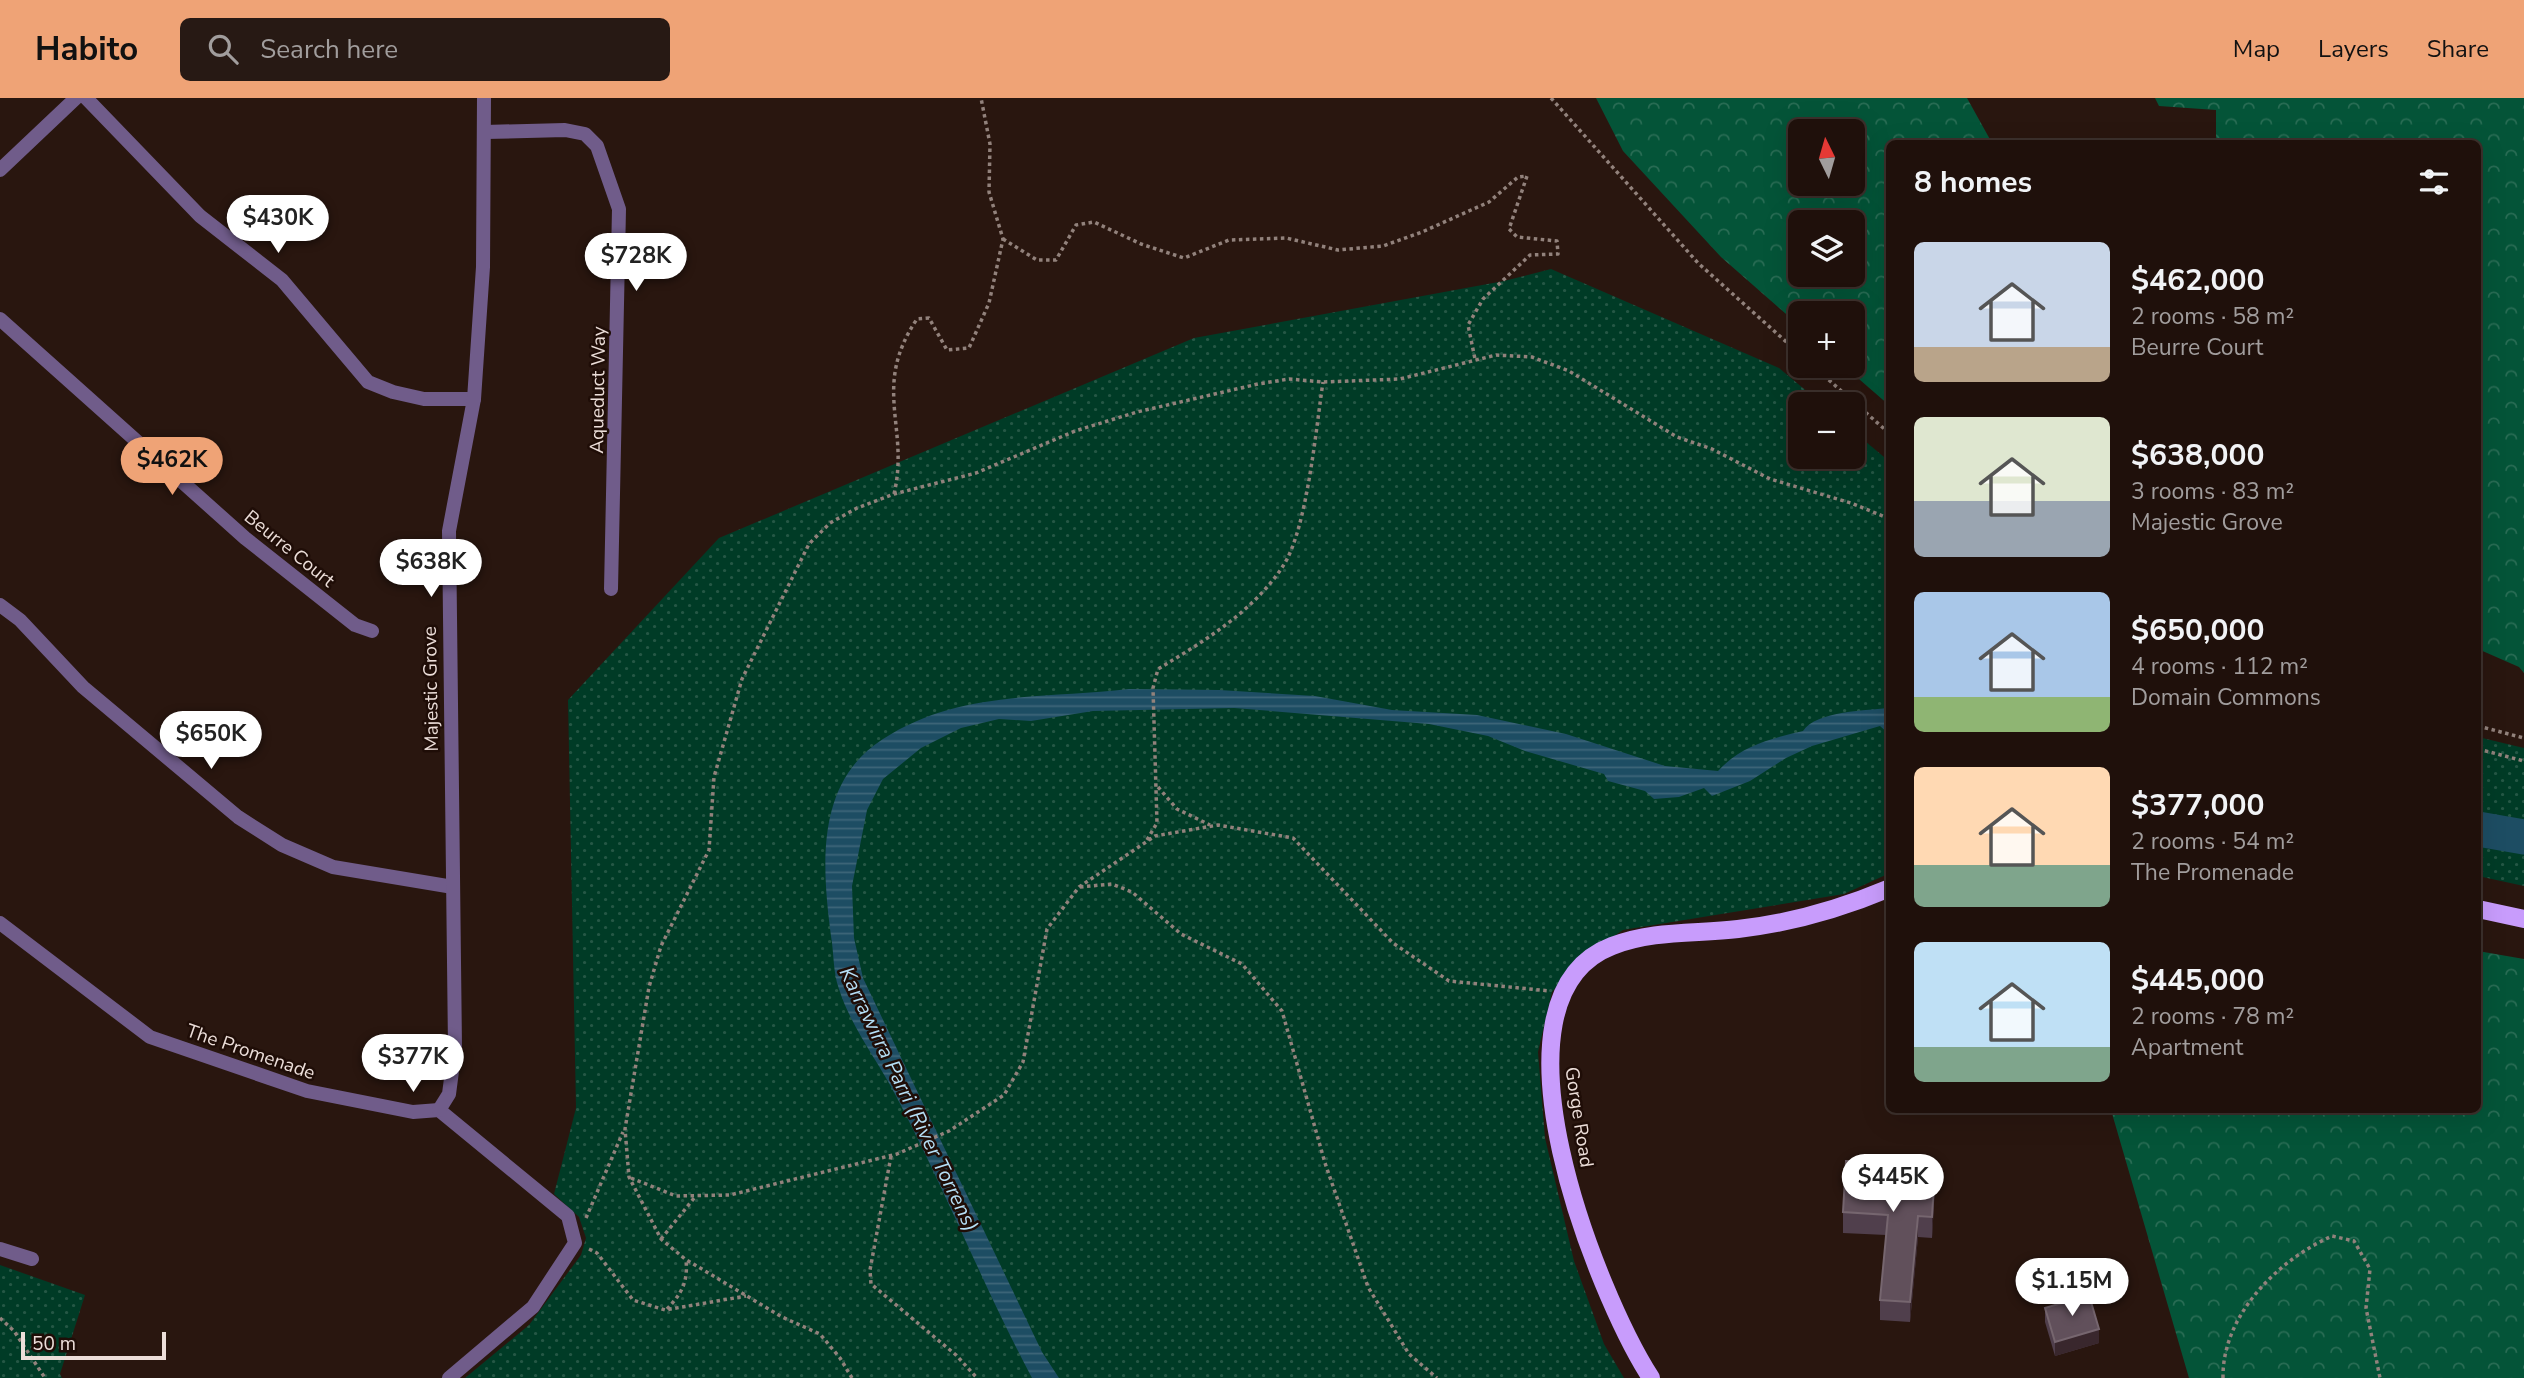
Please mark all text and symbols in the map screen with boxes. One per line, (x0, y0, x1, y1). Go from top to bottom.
search box (180, 18, 670, 81)
text: Habito (35, 27, 138, 72)
icon: search (204, 30, 242, 68)
text: Search here (260, 32, 398, 67)
text: Map (2233, 33, 2280, 65)
text: Layers (2318, 33, 2389, 65)
text: Share (2427, 33, 2489, 65)
north arrow (1788, 119, 1866, 196)
map controls (1788, 119, 1865, 469)
text: 8 homes (1914, 162, 2032, 203)
icon: filters (2415, 163, 2453, 201)
pin: $430K (229, 195, 327, 255)
text: $430K (243, 202, 313, 233)
button: layers (1788, 210, 1865, 287)
pin: $728K (587, 234, 685, 293)
text: $728K (601, 240, 671, 271)
text: $462,000 (2131, 260, 2264, 301)
icon: home (1970, 270, 2054, 354)
button: + (1788, 301, 1865, 378)
text: 2 rooms · 58 m² (2131, 301, 2294, 332)
street label: Aqueduct Way (584, 326, 612, 454)
text: Beurre Court (2131, 332, 2263, 363)
button: − (1788, 392, 1865, 469)
text: $638,000 (2131, 435, 2264, 476)
pin: $462K (123, 438, 221, 497)
text: $462K (137, 444, 207, 475)
icon: home (1970, 445, 2054, 529)
text: 3 rooms · 83 m² (2131, 476, 2294, 507)
street label: Beurre Court (239, 504, 340, 594)
text: Majestic Grove (2131, 507, 2283, 538)
pin: $638K (382, 540, 480, 599)
text: $638K (396, 546, 466, 577)
text: $650,000 (2131, 610, 2264, 651)
icon: home (1970, 620, 2054, 704)
street label: Majestic Grove (417, 626, 445, 752)
text: 4 rooms · 112 m² (2131, 651, 2308, 682)
text: Domain Commons (2131, 682, 2321, 713)
pin: $650K (162, 712, 260, 771)
text: $650K (176, 718, 246, 749)
text: $377,000 (2131, 785, 2264, 826)
icon: home (1970, 795, 2054, 879)
text: 2 rooms · 54 m² (2131, 826, 2294, 857)
text: The Promenade (2131, 857, 2294, 888)
text: $445,000 (2131, 960, 2264, 1001)
water label: Karrawirra Parri (River Torrens) (833, 962, 985, 1236)
icon: home (1970, 970, 2054, 1054)
text: 2 rooms · 78 m² (2131, 1001, 2294, 1032)
street label: The Promenade (183, 1018, 319, 1086)
text: Apartment (2131, 1032, 2243, 1063)
pin: $377K (364, 1034, 462, 1094)
text: $377K (378, 1041, 448, 1072)
street label: Gorge Road (1558, 1065, 1600, 1169)
pin: $445K (1844, 1154, 1942, 1214)
text: $445K (1858, 1161, 1928, 1192)
pin: $1.15M (2015, 1258, 2129, 1318)
text: $1.15M (2032, 1265, 2112, 1296)
scale bar (21, 1329, 166, 1361)
text: 50 m (32, 1331, 76, 1357)

